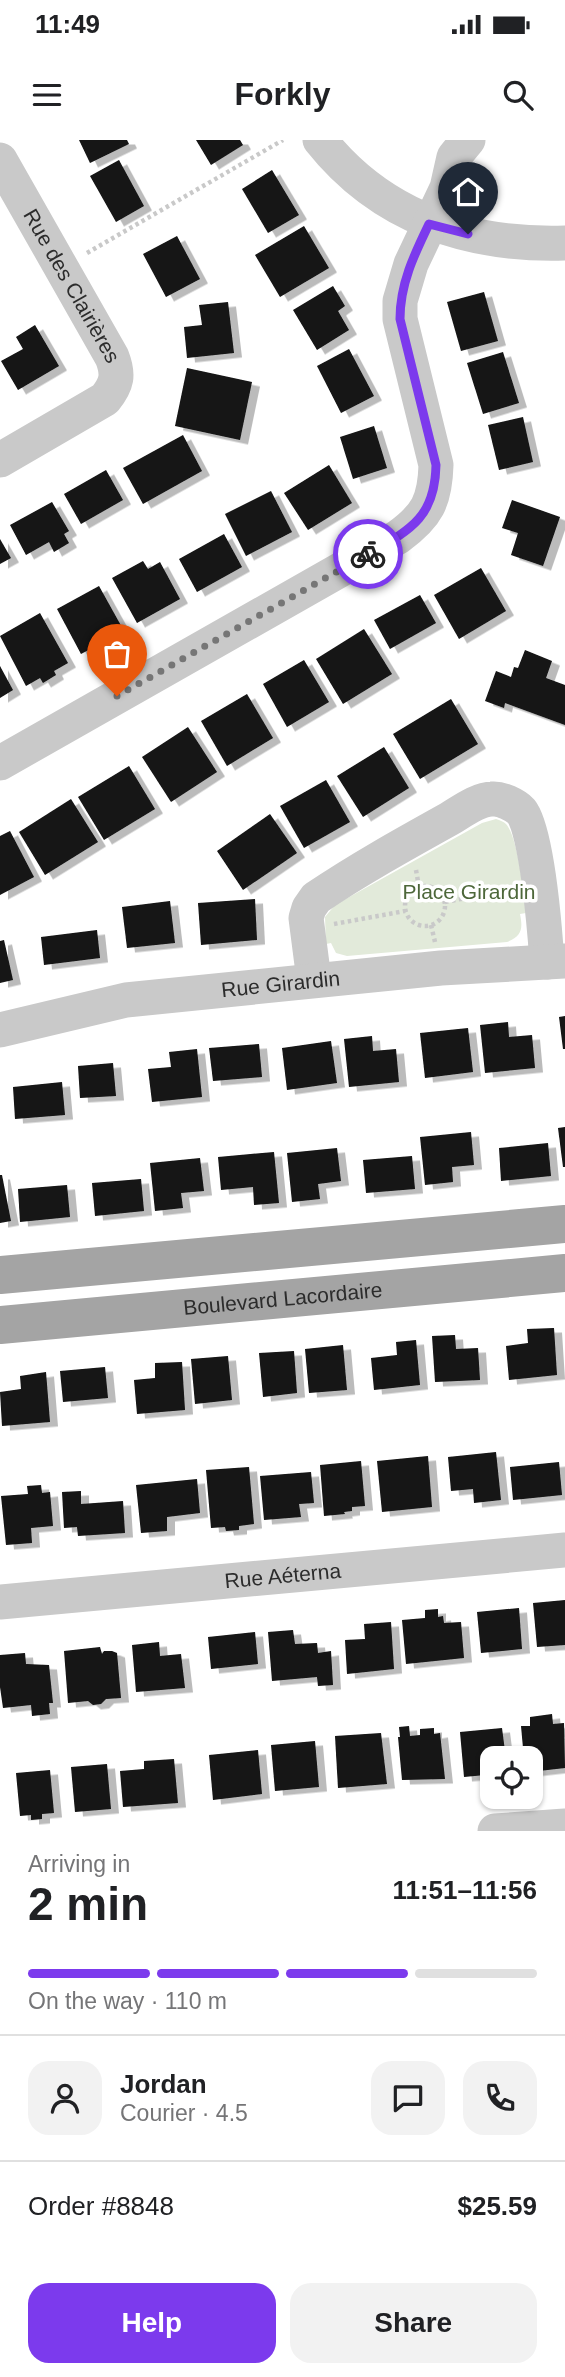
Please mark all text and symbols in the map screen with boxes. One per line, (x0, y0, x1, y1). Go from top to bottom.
text: 11:49 (35, 9, 100, 39)
icon: menu (28, 76, 66, 114)
text: Forkly (234, 76, 331, 112)
icon: search (499, 76, 537, 114)
pin (438, 162, 498, 234)
icon: home (449, 173, 487, 211)
street label: Rue des Clairières (19, 205, 125, 367)
courier (333, 519, 403, 589)
icon: bike (349, 535, 387, 573)
pin (87, 624, 147, 696)
icon: bag (98, 635, 136, 673)
park label: Place Girardin (402, 880, 536, 903)
street label: Rue Girardin (220, 966, 341, 1001)
street label: Boulevard Lacordaire (182, 1278, 383, 1319)
street label: Rue Aéterna (224, 1559, 342, 1592)
map controls (480, 1746, 543, 1809)
button: locate (480, 1746, 543, 1809)
text: Arriving in (28, 1851, 130, 1877)
text: 11:51–11:56 (392, 1875, 537, 1905)
text: 2 min (28, 1878, 148, 1930)
text: On the way · 110 m (28, 1988, 227, 2014)
button: person (28, 2061, 102, 2135)
button: chat (371, 2061, 445, 2135)
button: phone (463, 2061, 537, 2135)
text: Jordan (120, 2069, 207, 2099)
text: Courier · 4.5 (120, 2100, 248, 2126)
text: Order #8848 (28, 2191, 174, 2221)
text: $25.59 (457, 2191, 537, 2221)
button: Help (28, 2283, 276, 2363)
button: Share (290, 2283, 537, 2363)

